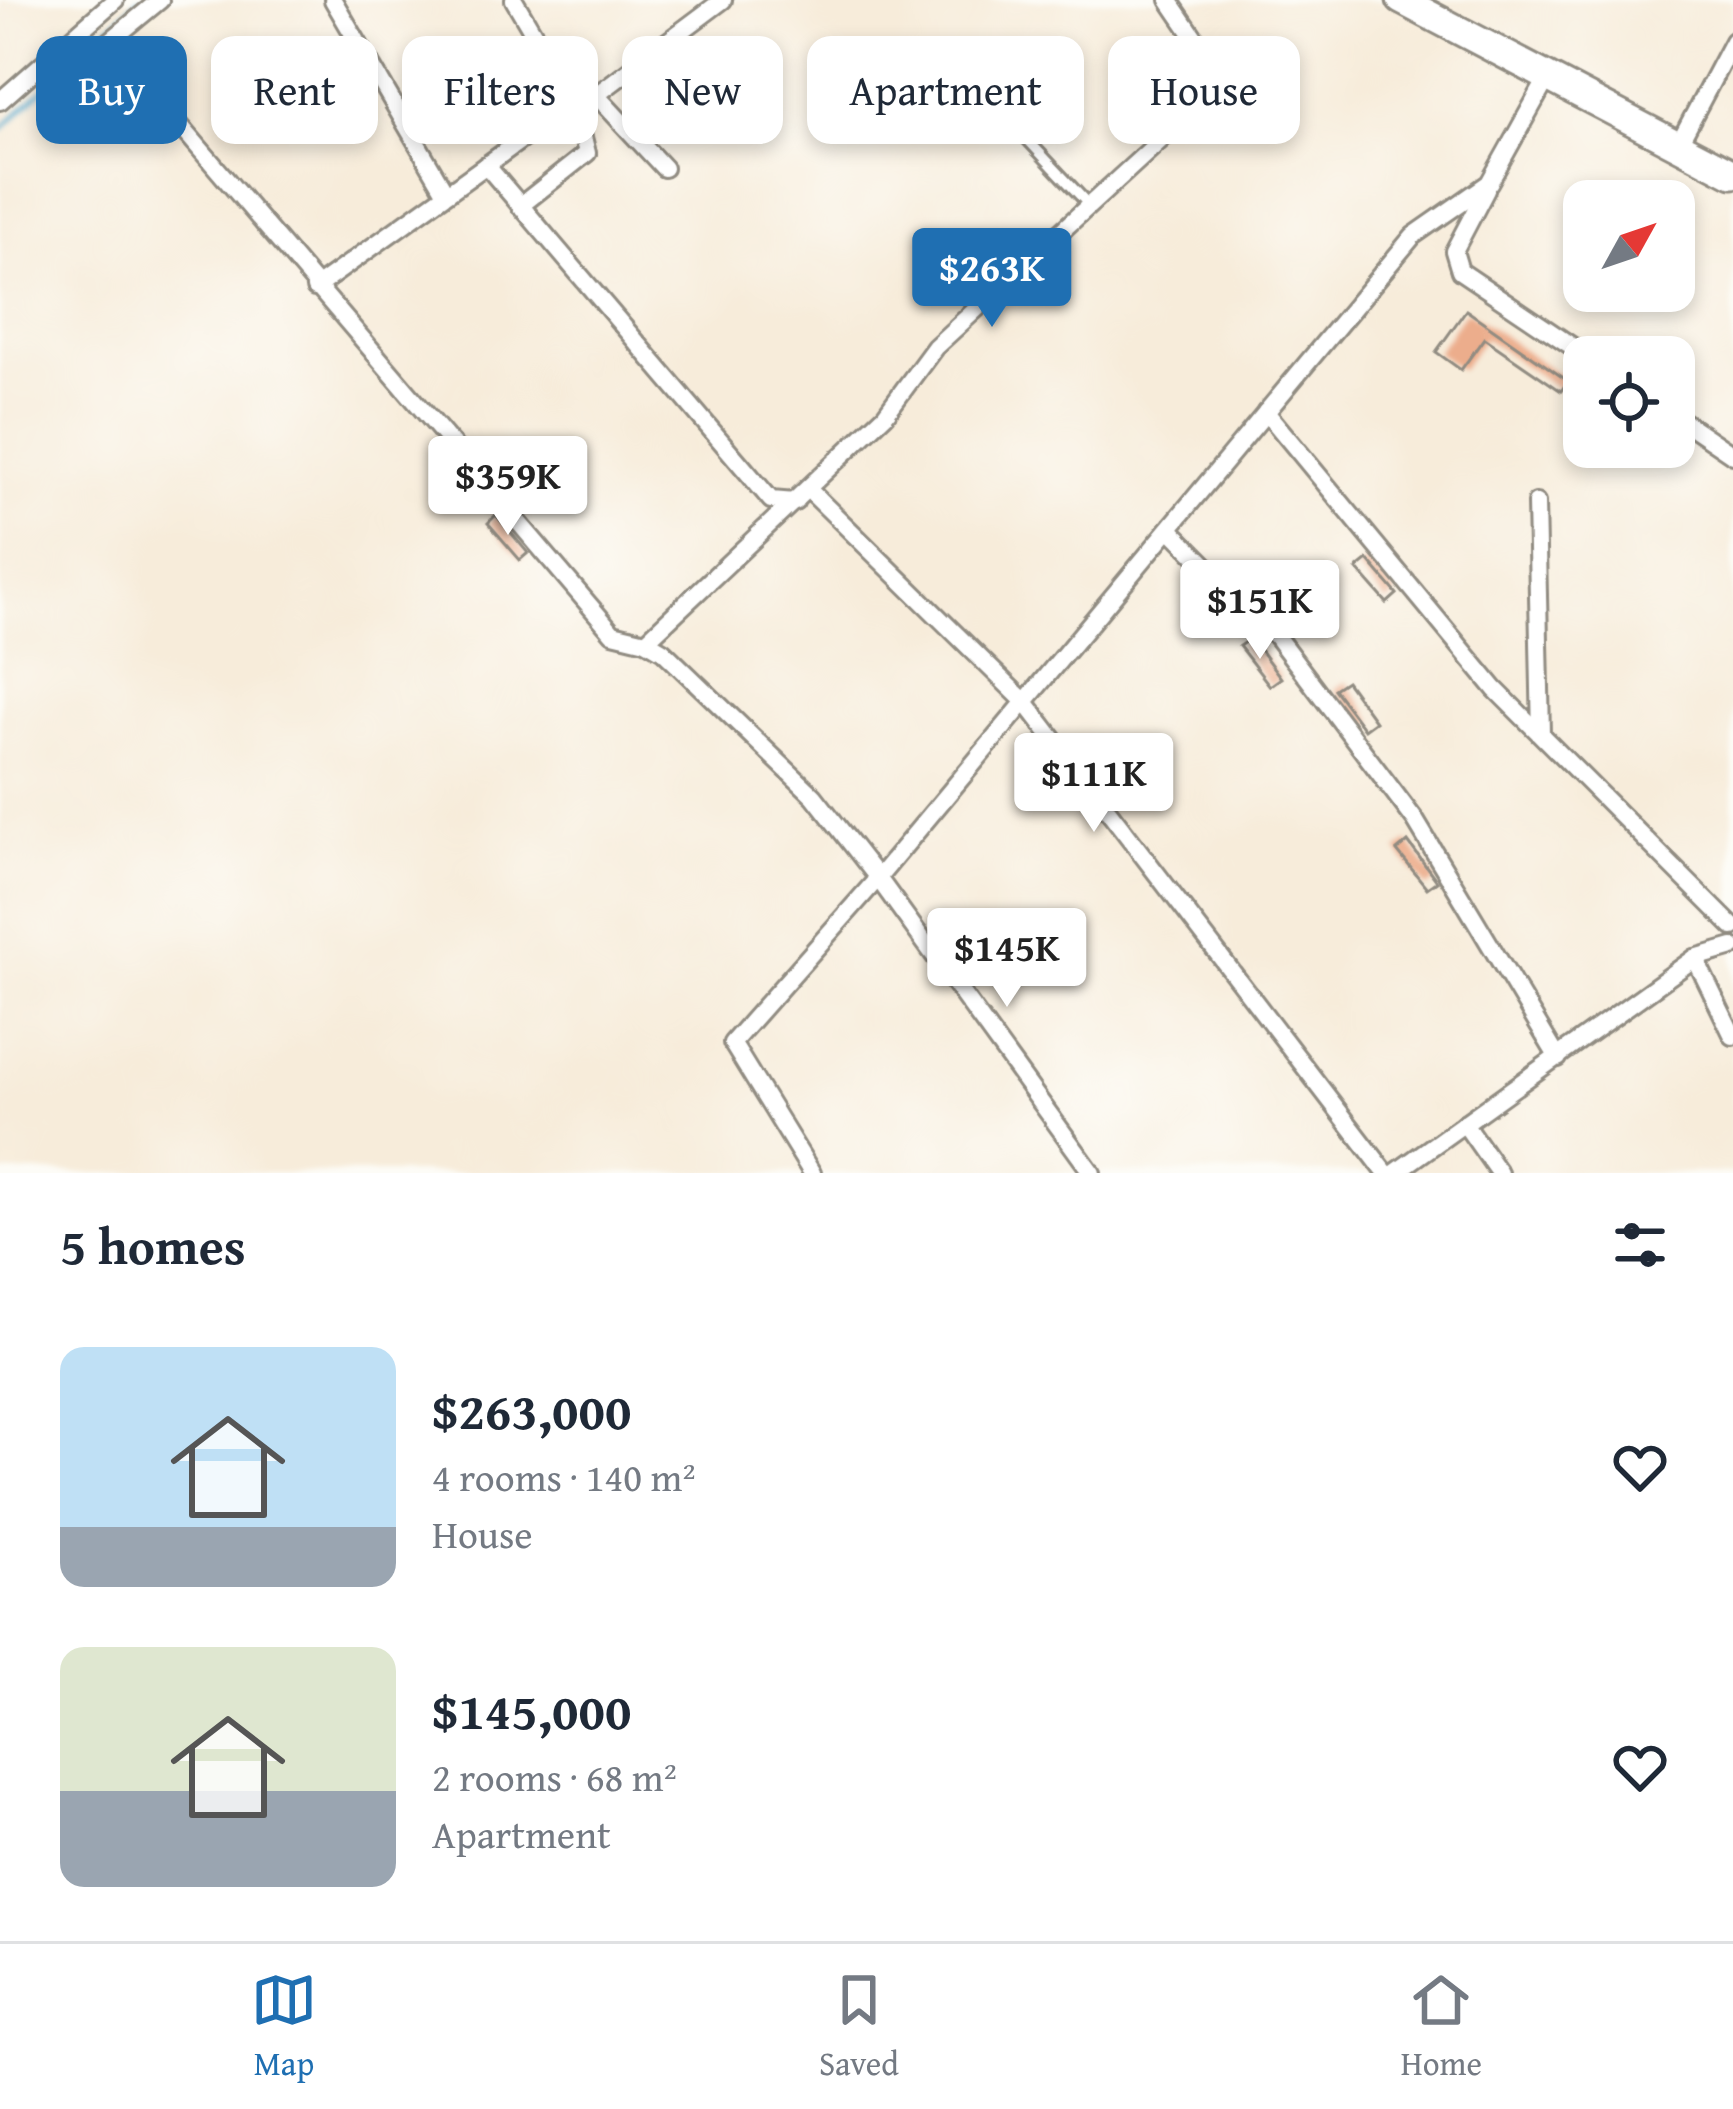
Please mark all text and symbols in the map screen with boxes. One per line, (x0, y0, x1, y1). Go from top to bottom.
chip: Buy (36, 36, 187, 144)
chip: Rent (211, 36, 378, 144)
chip: Filters (402, 36, 598, 144)
chip: New (622, 36, 783, 144)
chip: Apartment (807, 36, 1084, 144)
chip: House (1108, 36, 1300, 144)
north arrow (1563, 180, 1695, 312)
map controls (1563, 180, 1695, 468)
pin: $263K (908, 228, 1076, 330)
text: $263K (939, 238, 1045, 295)
button: locate (1563, 336, 1695, 468)
pin: $359K (424, 436, 592, 538)
text: $359K (455, 446, 561, 503)
pin: $151K (1176, 560, 1344, 662)
text: $151K (1207, 570, 1313, 627)
pin: $111K (1010, 733, 1178, 835)
text: $111K (1041, 743, 1147, 800)
pin: $145K (923, 908, 1091, 1010)
text: $145K (954, 918, 1060, 975)
text: 5 homes (60, 1208, 246, 1283)
icon: filters (1607, 1212, 1673, 1278)
text: $263,000 (432, 1373, 631, 1448)
icon: home (156, 1395, 300, 1539)
icon: heart (1607, 1434, 1673, 1500)
text: 4 rooms · 140 m² (432, 1448, 696, 1505)
text: House (432, 1505, 533, 1562)
text: $145,000 (432, 1673, 631, 1748)
icon: home (156, 1695, 300, 1839)
icon: heart (1607, 1734, 1673, 1800)
text: 2 rooms · 68 m² (432, 1748, 677, 1805)
text: Apartment (432, 1805, 611, 1862)
tab: Map (251, 1967, 317, 2087)
tab: Saved (819, 1967, 899, 2087)
tab: Home (1401, 1967, 1482, 2087)

